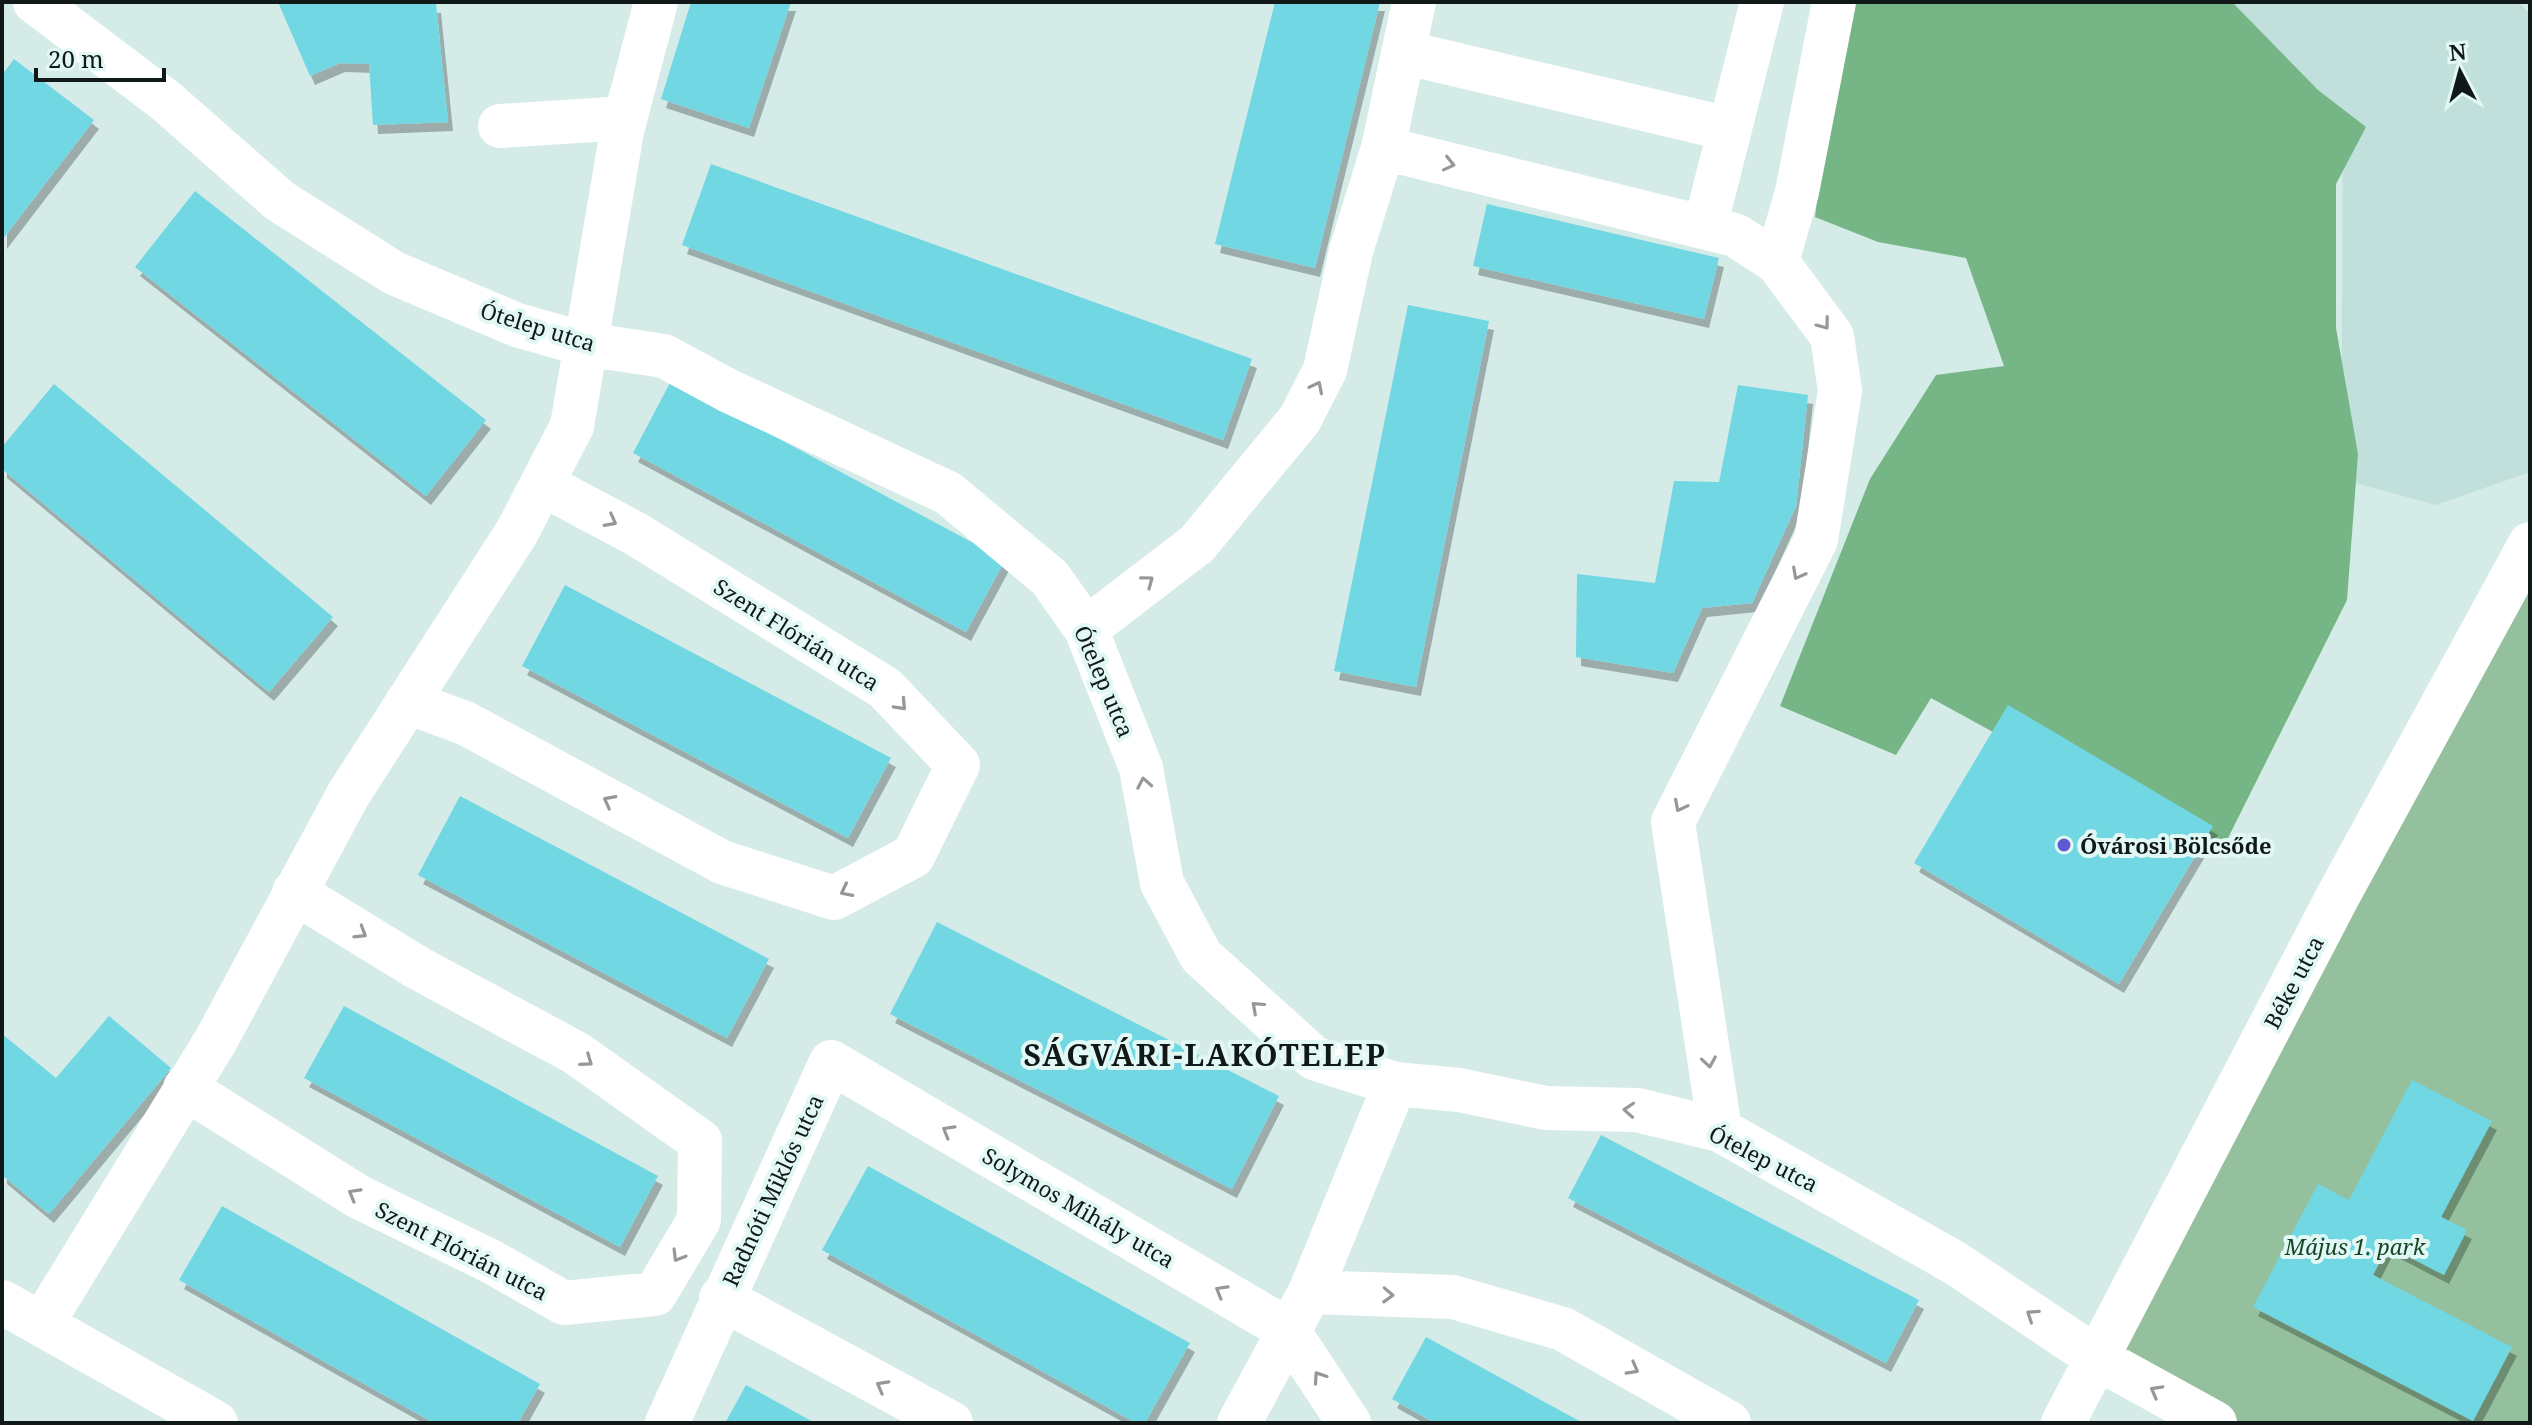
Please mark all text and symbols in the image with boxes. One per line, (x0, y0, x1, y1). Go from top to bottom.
scale bar (36, 32, 164, 82)
north arrow (2420, 32, 2500, 112)
text: N (2448, 35, 2468, 67)
text: 20 m (48, 42, 104, 75)
one-way arrow (1441, 155, 1455, 172)
street label: Ótelep utca (477, 294, 599, 358)
one-way arrow (1814, 315, 1828, 330)
one-way arrow (1307, 380, 1322, 395)
one-way arrow (603, 511, 617, 526)
one-way arrow (1792, 566, 1807, 581)
street label: Szent Flórián utca (709, 571, 885, 697)
one-way arrow (1139, 577, 1154, 591)
street label: Ótelep utca (1068, 621, 1142, 741)
one-way arrow (891, 696, 906, 710)
one-way arrow (1136, 776, 1153, 789)
one-way arrow (603, 795, 617, 810)
one-way arrow (1675, 798, 1690, 813)
place label: Óvárosi Bölcsőde (2080, 830, 2272, 860)
marker: Óvárosi Bölcsőde (2055, 836, 2073, 854)
one-way arrow (840, 881, 855, 897)
one-way arrow (352, 923, 366, 938)
street label: Béke utca (2256, 930, 2330, 1034)
one-way arrow (1252, 1001, 1266, 1016)
district label: SÁGVÁRI-LAKÓTELEP (1023, 1034, 1387, 1075)
one-way arrow (578, 1051, 592, 1066)
one-way arrow (1699, 1055, 1716, 1069)
street label: Radnóti Miklós utca (714, 1089, 830, 1291)
one-way arrow (1622, 1102, 1635, 1119)
street label: Ótelep utca (1704, 1118, 1824, 1198)
one-way arrow (943, 1125, 957, 1141)
street label: Solymos Mihály utca (978, 1140, 1180, 1274)
one-way arrow (349, 1188, 363, 1204)
street label: Szent Flórián utca (371, 1194, 553, 1306)
park label: Május 1. park (2284, 1231, 2427, 1261)
one-way arrow (672, 1247, 687, 1262)
one-way arrow (1215, 1285, 1230, 1301)
one-way arrow (1382, 1286, 1395, 1303)
one-way arrow (2026, 1309, 2041, 1324)
one-way arrow (1624, 1359, 1639, 1375)
one-way arrow (1313, 1371, 1328, 1385)
one-way arrow (876, 1380, 890, 1395)
one-way arrow (2150, 1385, 2164, 1400)

